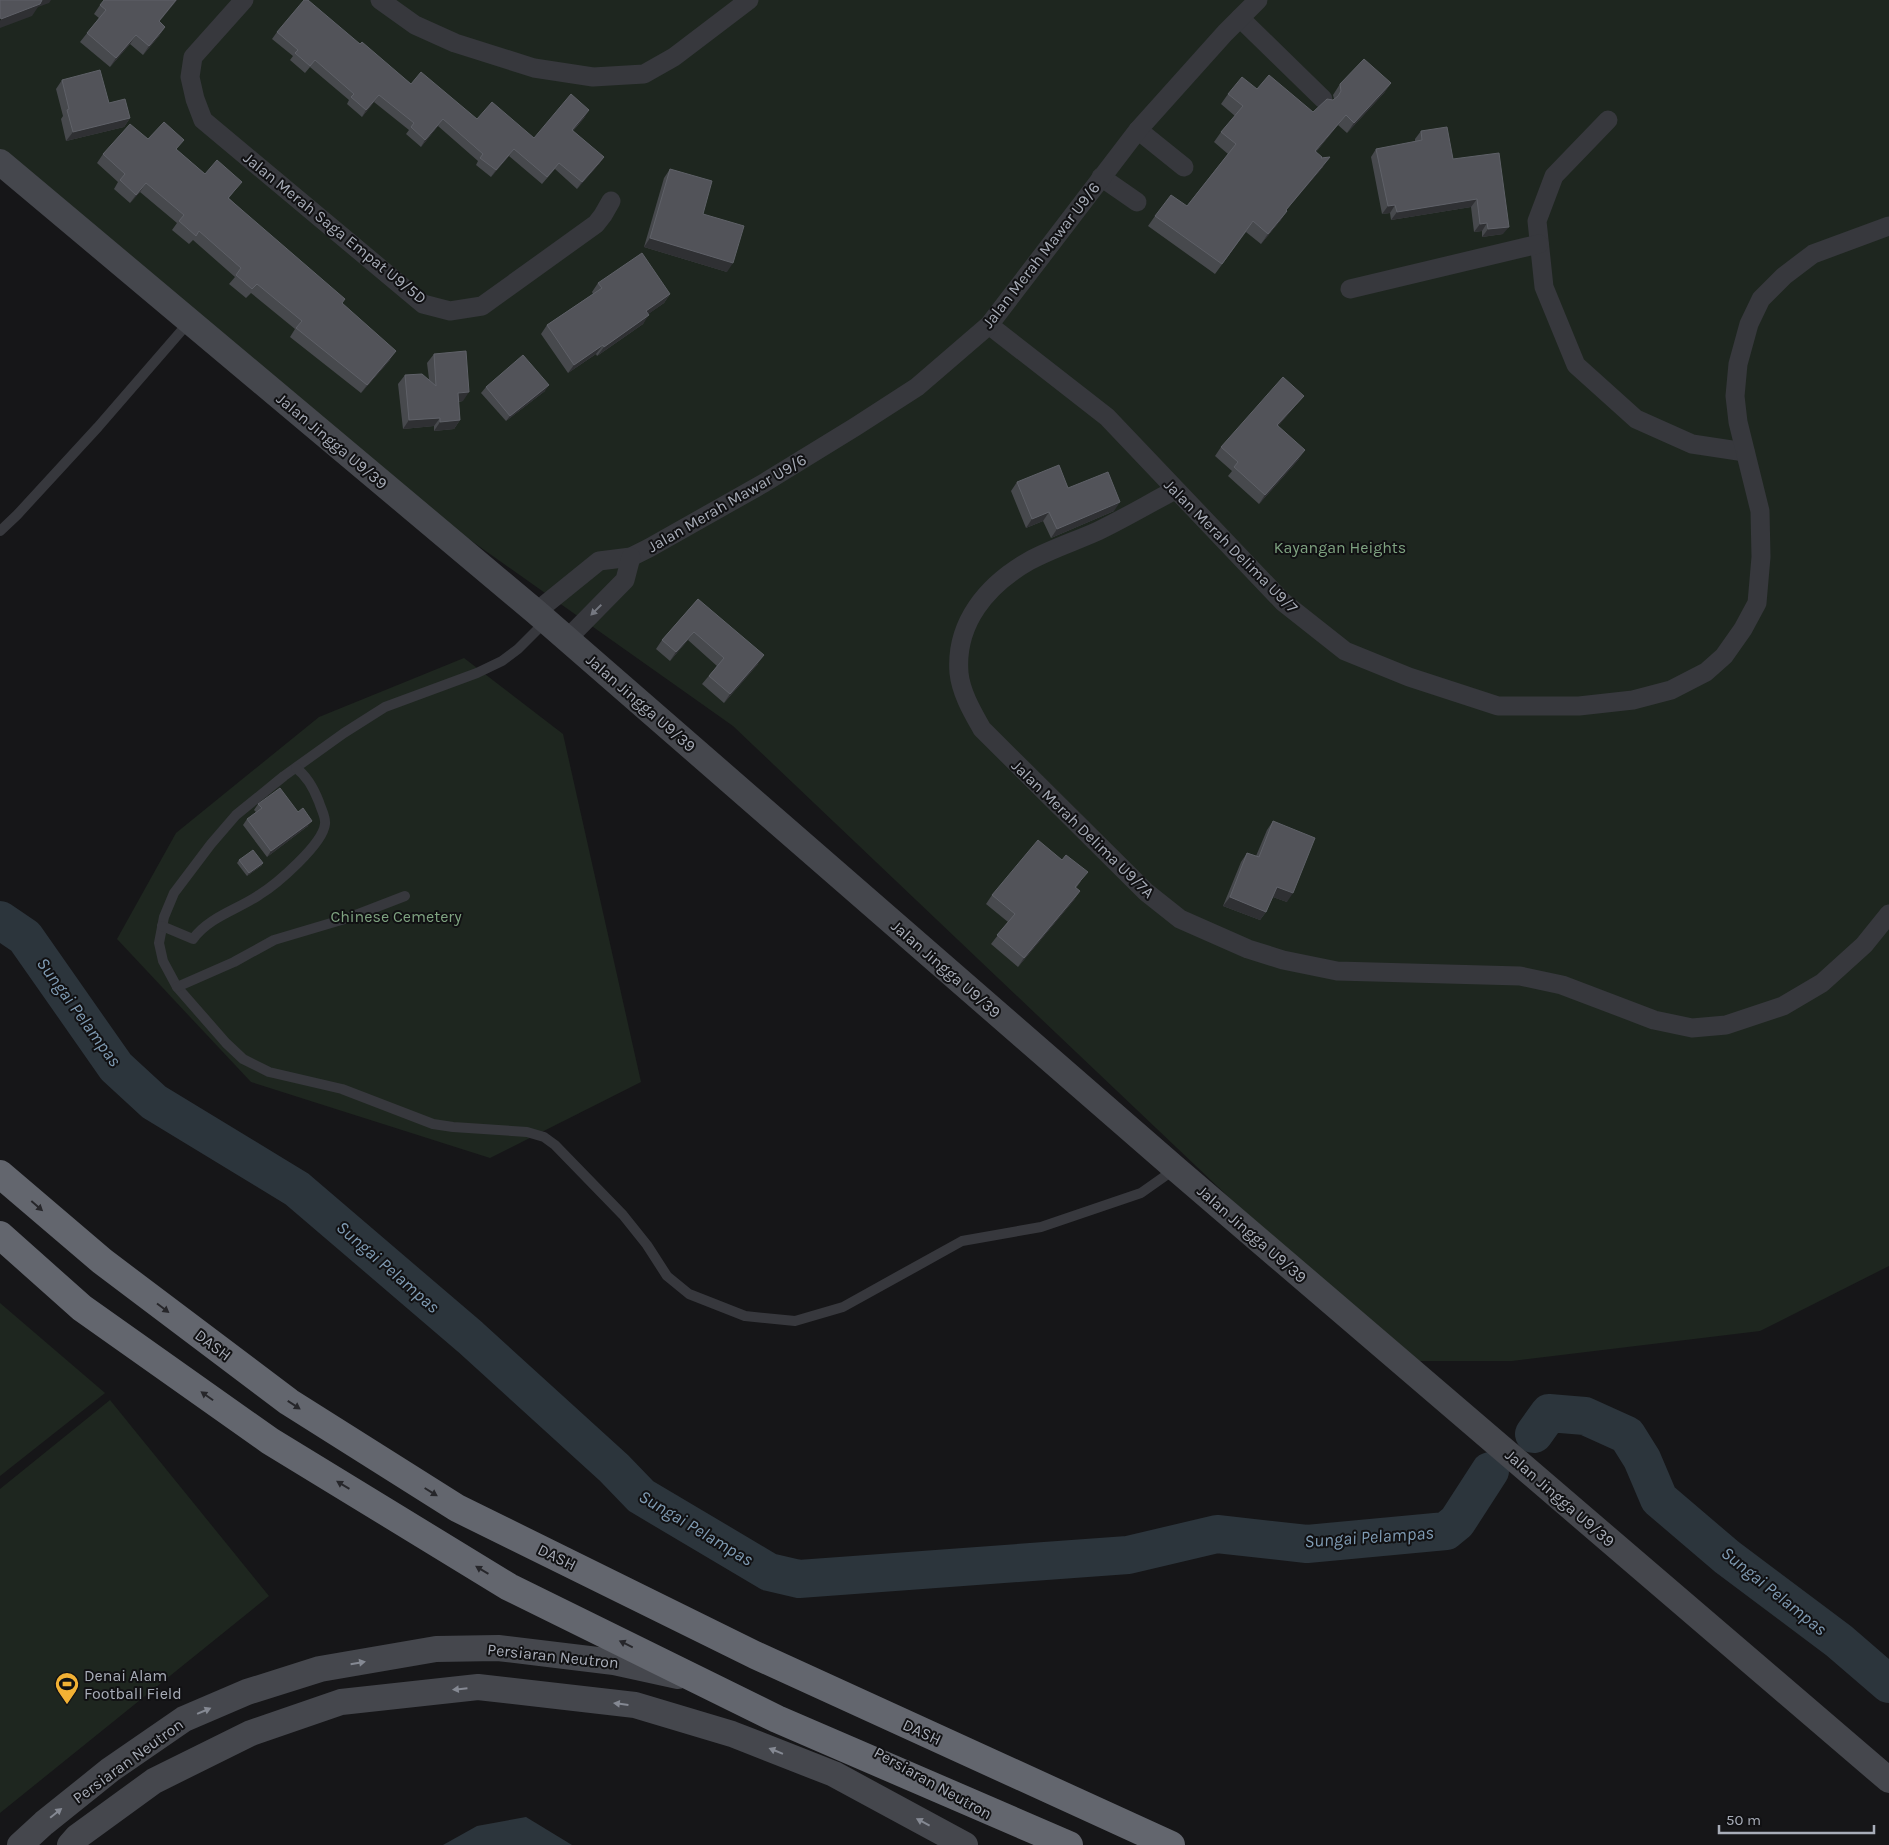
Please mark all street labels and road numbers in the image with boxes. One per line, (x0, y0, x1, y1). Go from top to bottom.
street label: Jalan Merah Saga Empat U9/5D (240, 148, 430, 308)
street label: Jalan Merah Mawar U9/6 (978, 178, 1104, 332)
street label: Jalan Jingga U9/39 (273, 389, 391, 493)
street label: Jalan Merah Mawar U9/6 (644, 450, 810, 556)
street label: Jalan Merah Delima U9/7 (1160, 475, 1302, 617)
street label: Jalan Jingga U9/39 (582, 650, 700, 756)
street label: Jalan Merah Delima U9/7A (1008, 756, 1158, 902)
street label: Jalan Jingga U9/39 (887, 916, 1005, 1022)
street label: Jalan Jingga U9/39 (1193, 1181, 1311, 1287)
street label: DASH (191, 1325, 235, 1365)
street label: Jalan Jingga U9/39 (1501, 1445, 1619, 1551)
street label: DASH (535, 1540, 579, 1574)
street label: Persiaran Neutron (486, 1640, 620, 1672)
street label: Persiaran Neutron (69, 1715, 187, 1807)
street label: DASH (900, 1715, 944, 1749)
street label: Persiaran Neutron (871, 1743, 995, 1823)

